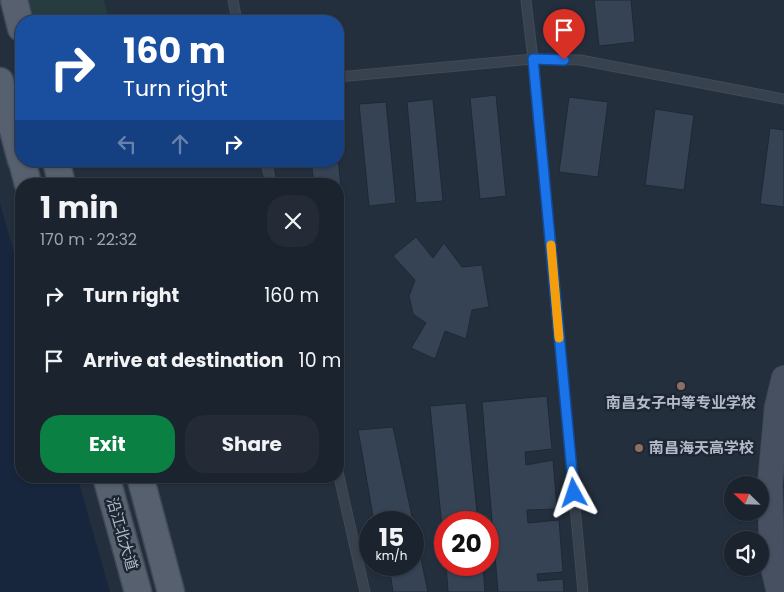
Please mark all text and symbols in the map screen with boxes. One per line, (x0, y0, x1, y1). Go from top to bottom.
pin (543, 9, 585, 60)
icon: arrive (550, 16, 578, 44)
text: 160 m (123, 26, 226, 75)
icon: right (40, 35, 105, 100)
text: Turn right (123, 73, 228, 104)
icon: left (113, 130, 141, 158)
icon: ahead (166, 130, 194, 158)
icon: right (219, 130, 247, 158)
text: 1 min (40, 186, 118, 229)
button: close (267, 195, 319, 247)
text: 170 m · 22:32 (40, 228, 137, 251)
icon: right (40, 282, 68, 310)
text: Turn right (83, 282, 179, 309)
text: 160 m (264, 282, 319, 309)
icon: arrive (40, 347, 68, 375)
text: Arrive at destination (83, 347, 284, 374)
text: 10 m (299, 347, 341, 374)
marker: 南昌女子中等专业学校 (675, 380, 687, 392)
place label: 南昌女子中等专业学校 (606, 392, 756, 413)
button: Exit (40, 415, 175, 473)
button: Share (185, 415, 319, 473)
place label: 南昌海天高学校 (649, 437, 754, 458)
marker: 南昌海天高学校 (633, 442, 645, 454)
position arrow (547, 466, 599, 518)
north arrow (724, 476, 769, 521)
map controls (724, 476, 769, 576)
street label: 沿江北大道 (102, 495, 143, 573)
speed limit sign: 20 (434, 511, 499, 576)
text: 15 (379, 520, 404, 555)
button: sound (724, 531, 769, 576)
text: km/h (376, 547, 407, 564)

